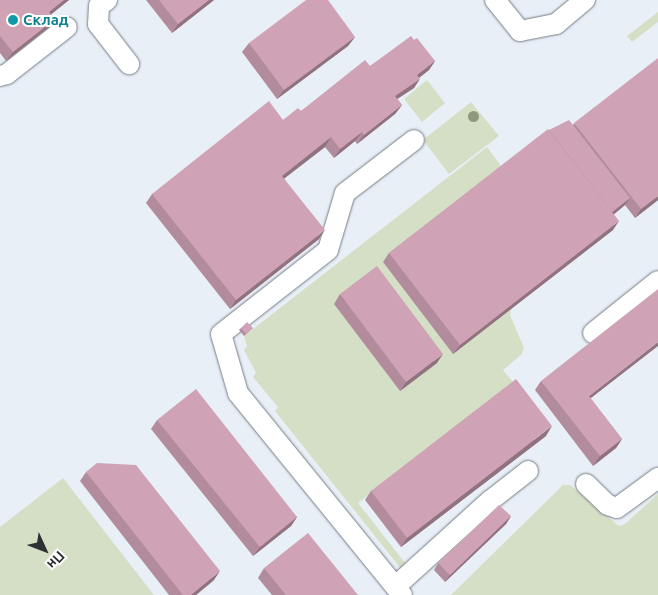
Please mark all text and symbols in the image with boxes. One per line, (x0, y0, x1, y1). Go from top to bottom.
place label: Склад (23, 11, 69, 29)
marker: Склад (7, 14, 19, 26)
north arrow (20, 525, 70, 575)
text: Пн (44, 548, 68, 572)

